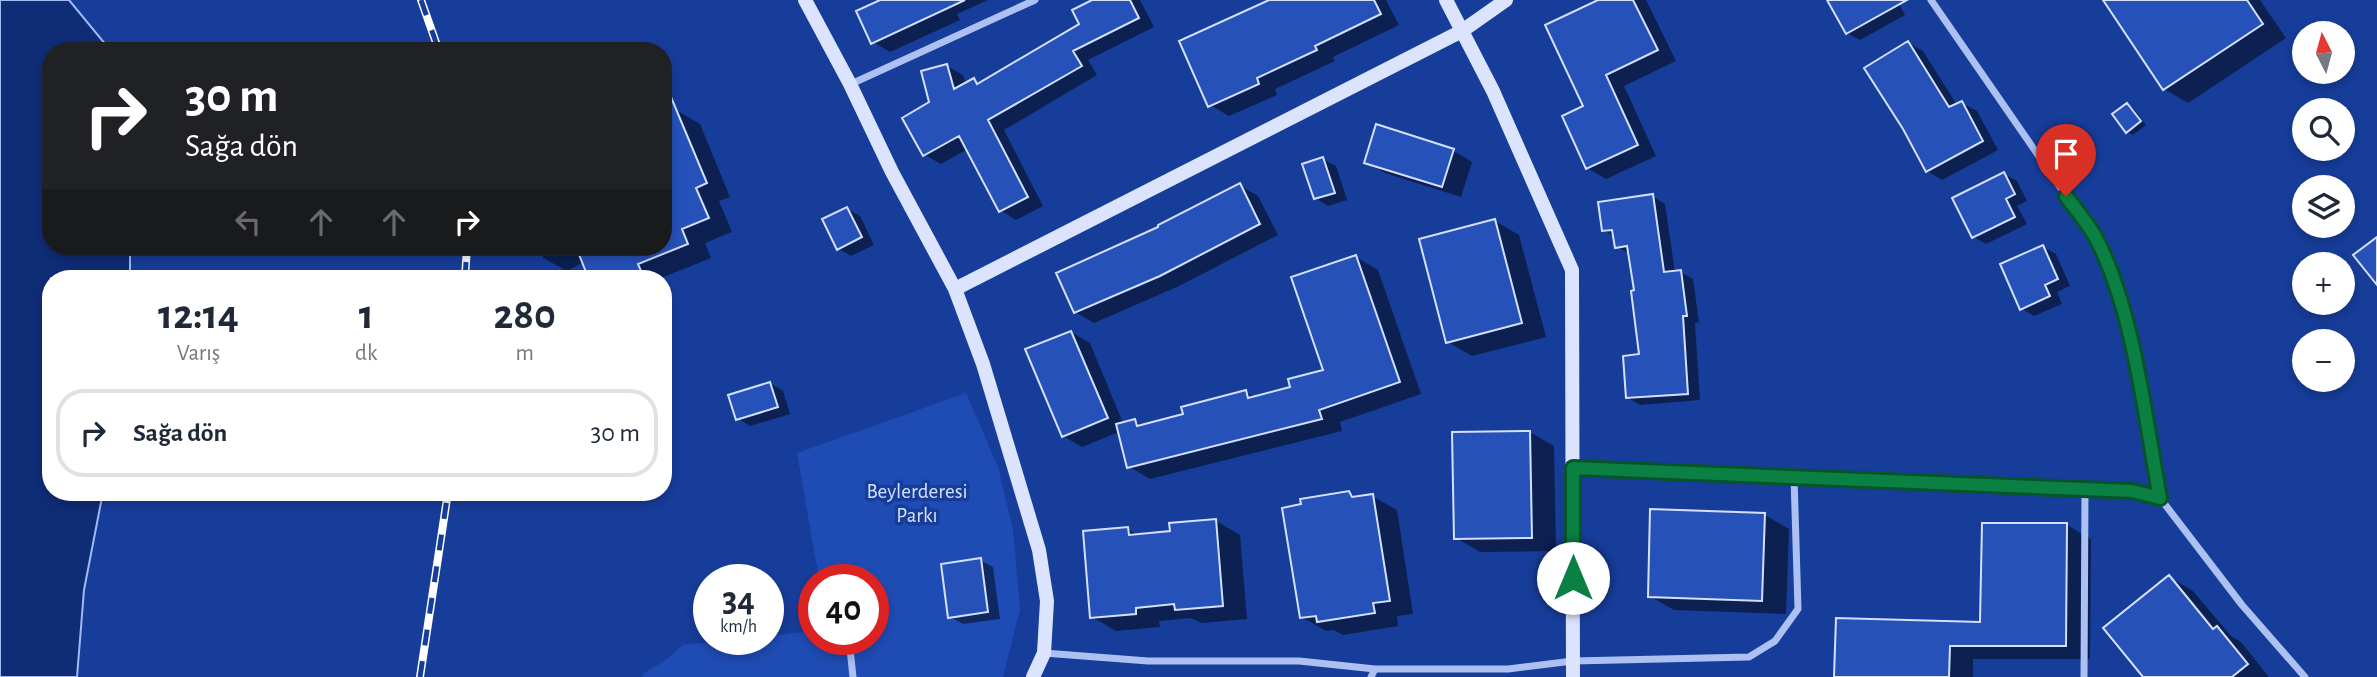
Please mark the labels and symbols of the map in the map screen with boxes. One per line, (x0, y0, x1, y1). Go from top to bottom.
north arrow (2292, 21, 2356, 84)
pin (2036, 124, 2096, 196)
park label: Beylerderesi Parkı (866, 481, 968, 526)
position arrow (1536, 541, 1610, 615)
speed limit sign: 40 (798, 564, 889, 655)

